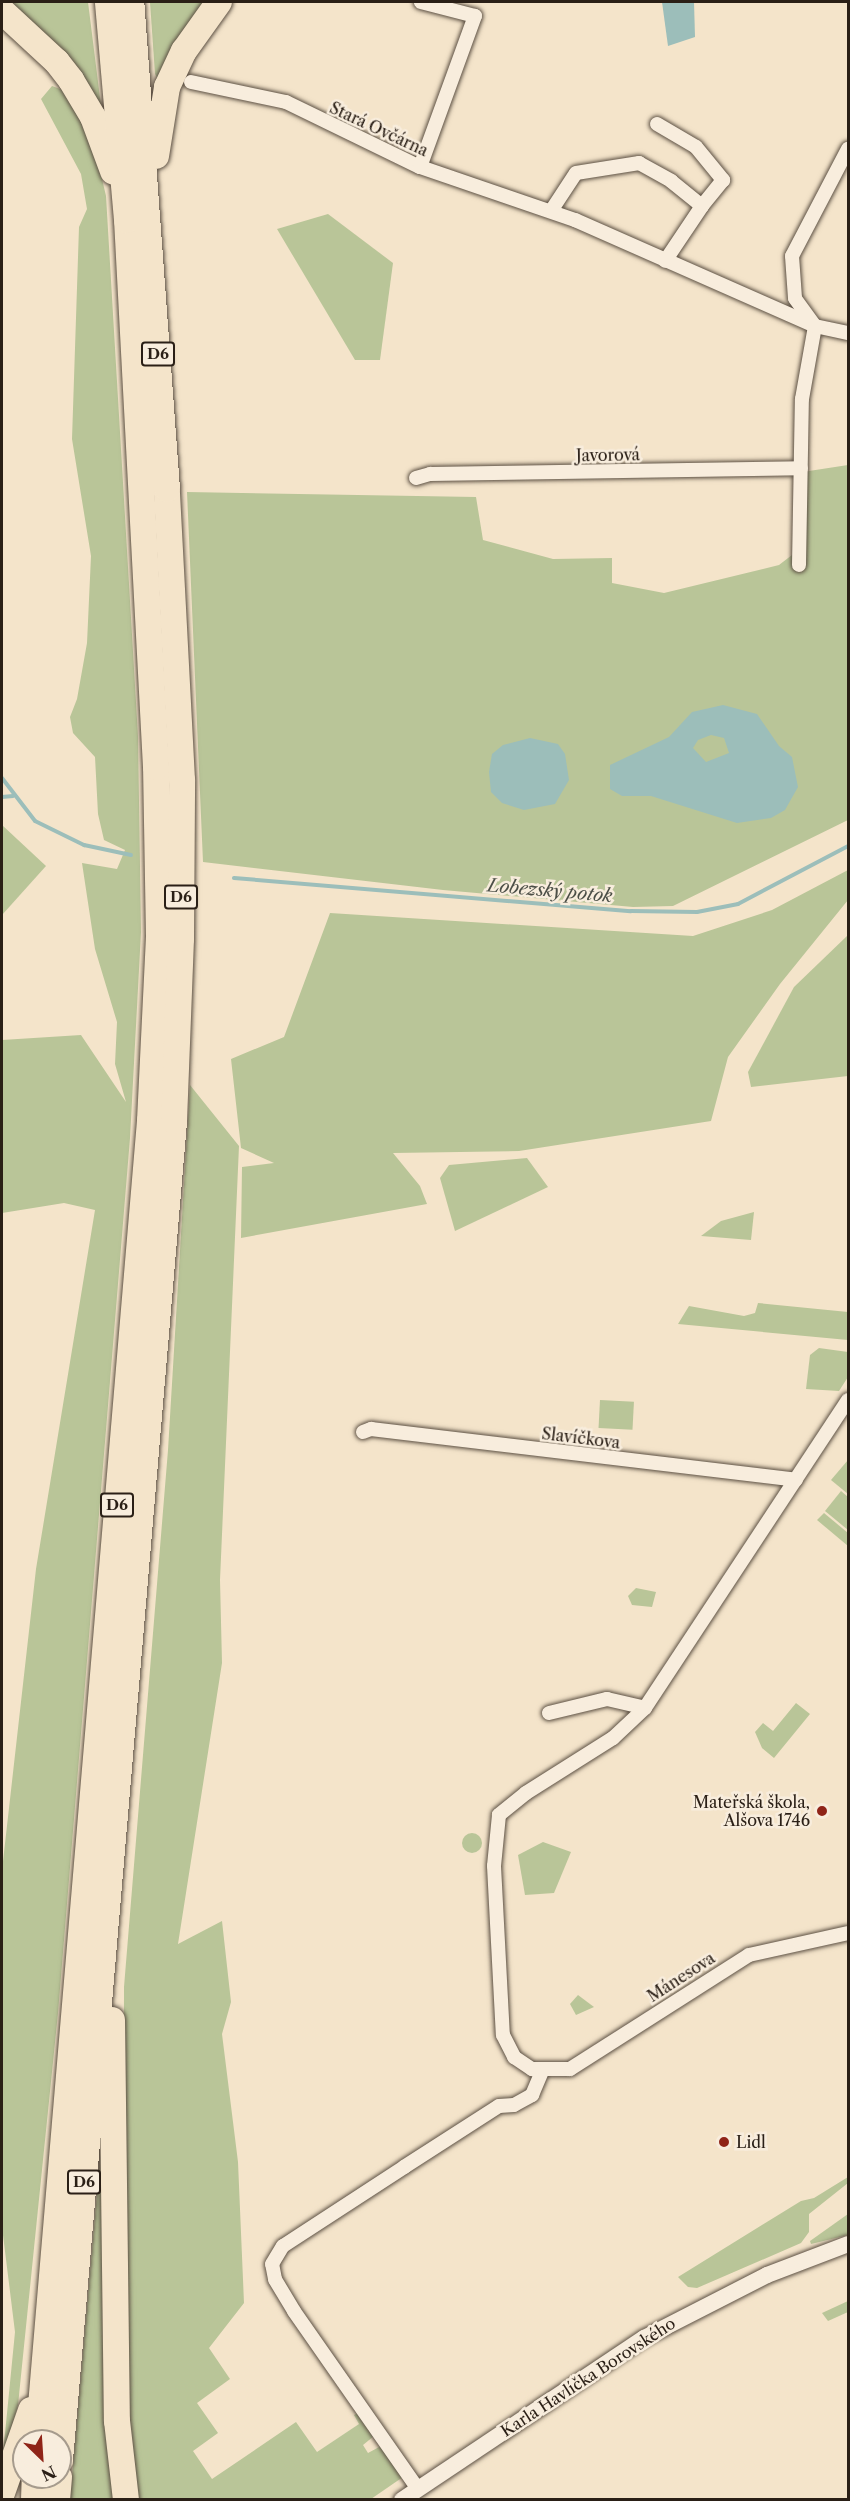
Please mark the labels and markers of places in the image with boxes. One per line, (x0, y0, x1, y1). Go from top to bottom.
place label: Mateřská škola, Alšova 1746 (693, 1792, 810, 1830)
marker: Mateřská škola, Alšova 1746 (815, 1804, 829, 1818)
place label: Lidl (736, 2132, 766, 2152)
marker: Lidl (717, 2135, 731, 2149)

